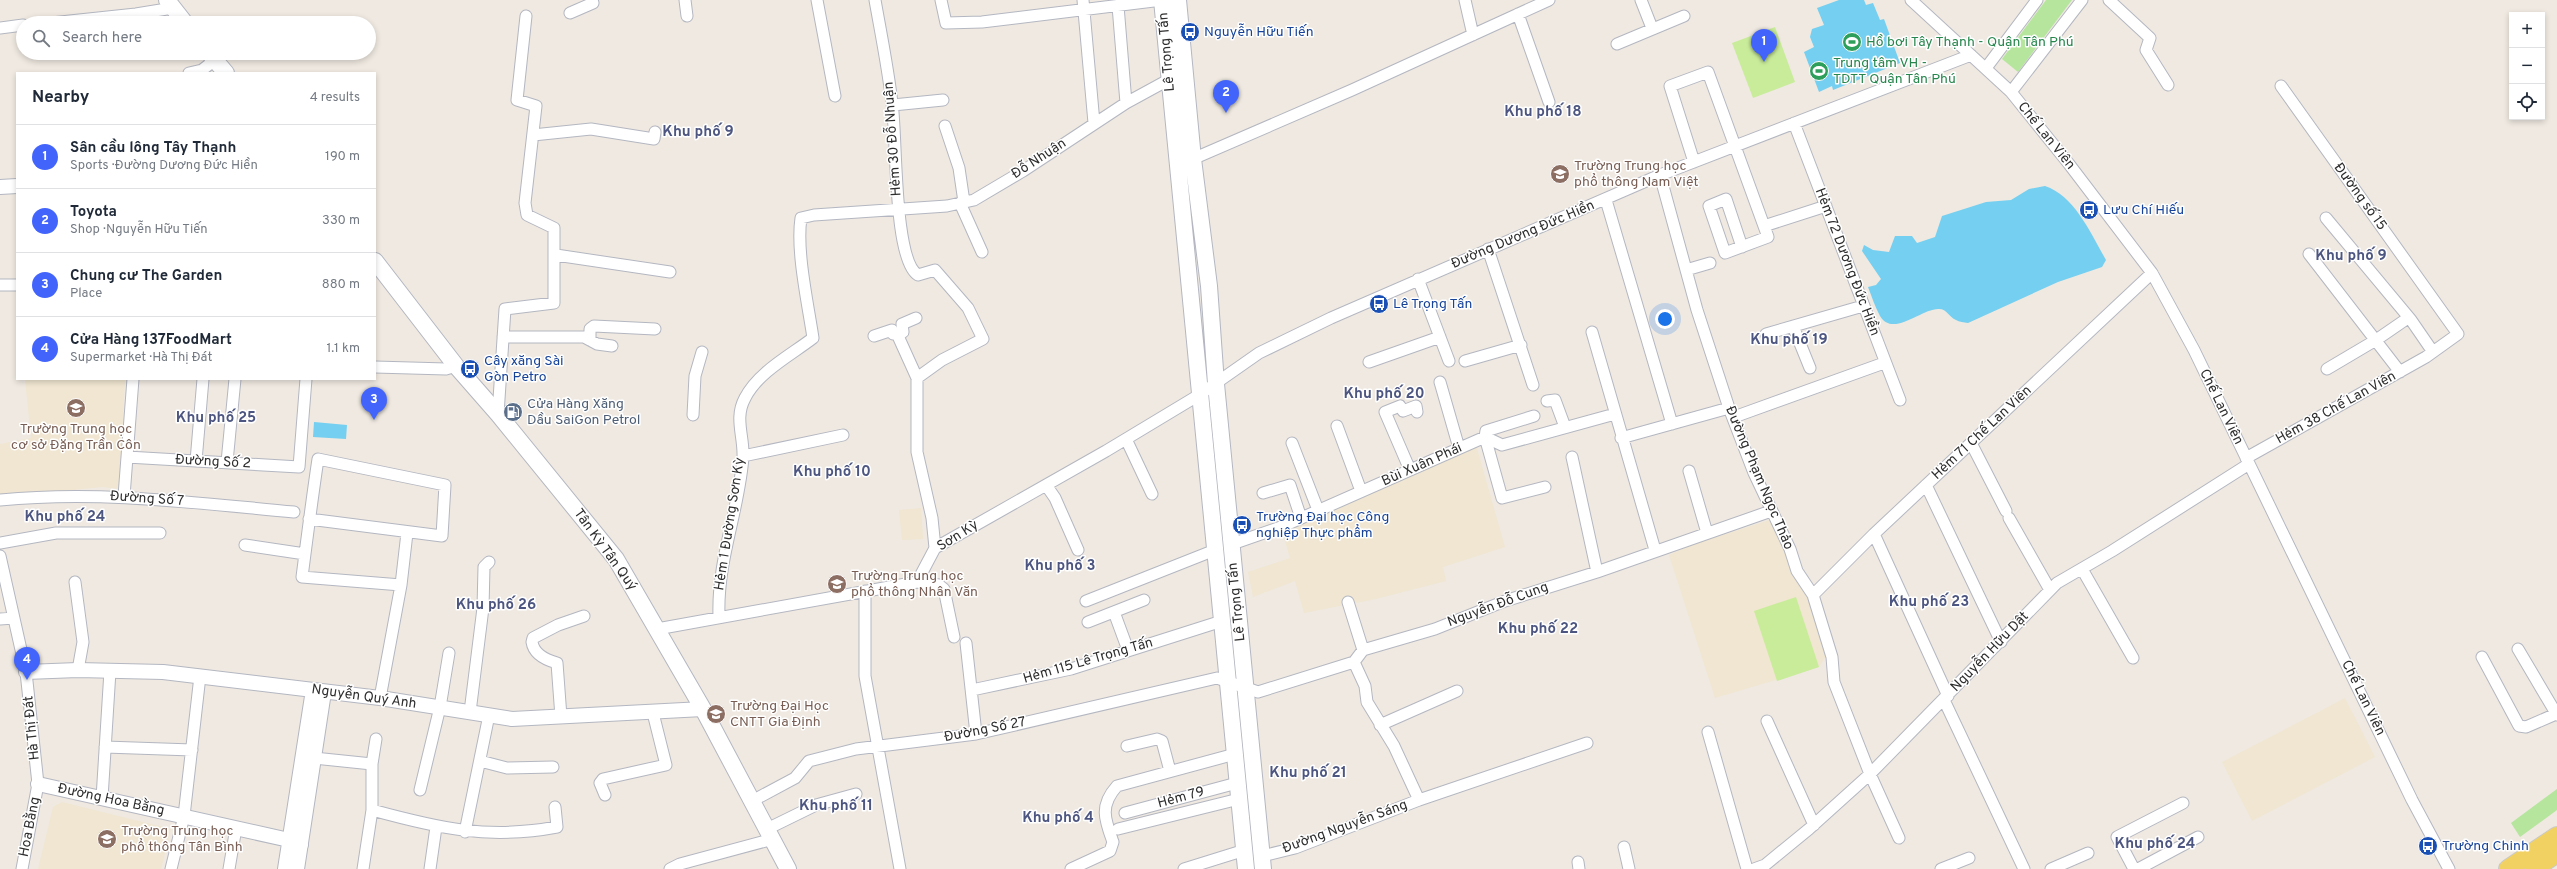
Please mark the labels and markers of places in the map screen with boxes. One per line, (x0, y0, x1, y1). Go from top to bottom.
bus stop icon: Nguyễn Hữu Tiến (1179, 21, 1201, 43)
place label: Nguyễn Hữu Tiến (1204, 23, 1314, 41)
pin: 1 (1751, 29, 1777, 62)
sports icon: Hồ bơi Tây Thạnh - Quận Tân Phú (1841, 31, 1863, 53)
place label: Hồ bơi Tây Thạnh - Quận Tân Phú (1866, 34, 2074, 51)
place label: Trung tâm VH - TDTT Quận Tân Phú (1833, 55, 1956, 88)
sports icon: Trung tâm VH - TDTT Quận Tân Phú (1808, 60, 1830, 82)
pin: 2 (1213, 80, 1239, 113)
place label: Trường Trung học phổ thông Nam Việt (1574, 158, 1699, 191)
school or university icon: Trường Trung học phổ thông Nam Việt (1549, 163, 1571, 185)
bus stop icon: Lưu Chí Hiếu (2078, 199, 2100, 221)
place label: Lưu Chí Hiếu (2103, 202, 2184, 219)
bus stop icon: Lê Trọng Tấn (1368, 293, 1390, 315)
place label: Lê Trọng Tấn (1393, 296, 1472, 313)
place label: Cây xăng Sài Gòn Petro (484, 353, 564, 386)
bus stop icon: Cây xăng Sài Gòn Petro (459, 358, 481, 380)
pin: 3 (361, 387, 387, 420)
place label: Cửa Hàng Xăng Dầu SaiGon Petrol (527, 396, 640, 429)
school or university icon: Trường Trung học cơ sở Đặng Trần Côn (65, 397, 87, 419)
fuel station icon: Cửa Hàng Xăng Dầu SaiGon Petrol (502, 401, 524, 423)
place label: Trường Trung học cơ sở Đặng Trần Côn (11, 421, 141, 454)
place label: Trường Đại học Công nghiệp Thực phẩm (1256, 509, 1389, 542)
bus stop icon: Trường Đại học Công nghiệp Thực phẩm (1231, 514, 1253, 536)
place label: Trường Trung học phổ thông Nhân Văn (851, 568, 978, 601)
school or university icon: Trường Trung học phổ thông Nhân Văn (826, 573, 848, 595)
pin: 4 (14, 647, 40, 680)
place label: Trường Đại Học CNTT Gia Định (730, 698, 829, 731)
school or university icon: Trường Đại Học CNTT Gia Định (705, 703, 727, 725)
place label: Trường Trung học phổ thông Tân Bình (121, 823, 243, 856)
school or university icon: Trường Trung học phổ thông Tân Bình (96, 828, 118, 850)
bus stop icon: Trường Chinh (2417, 835, 2439, 857)
place label: Trường Chinh (2442, 838, 2529, 855)

